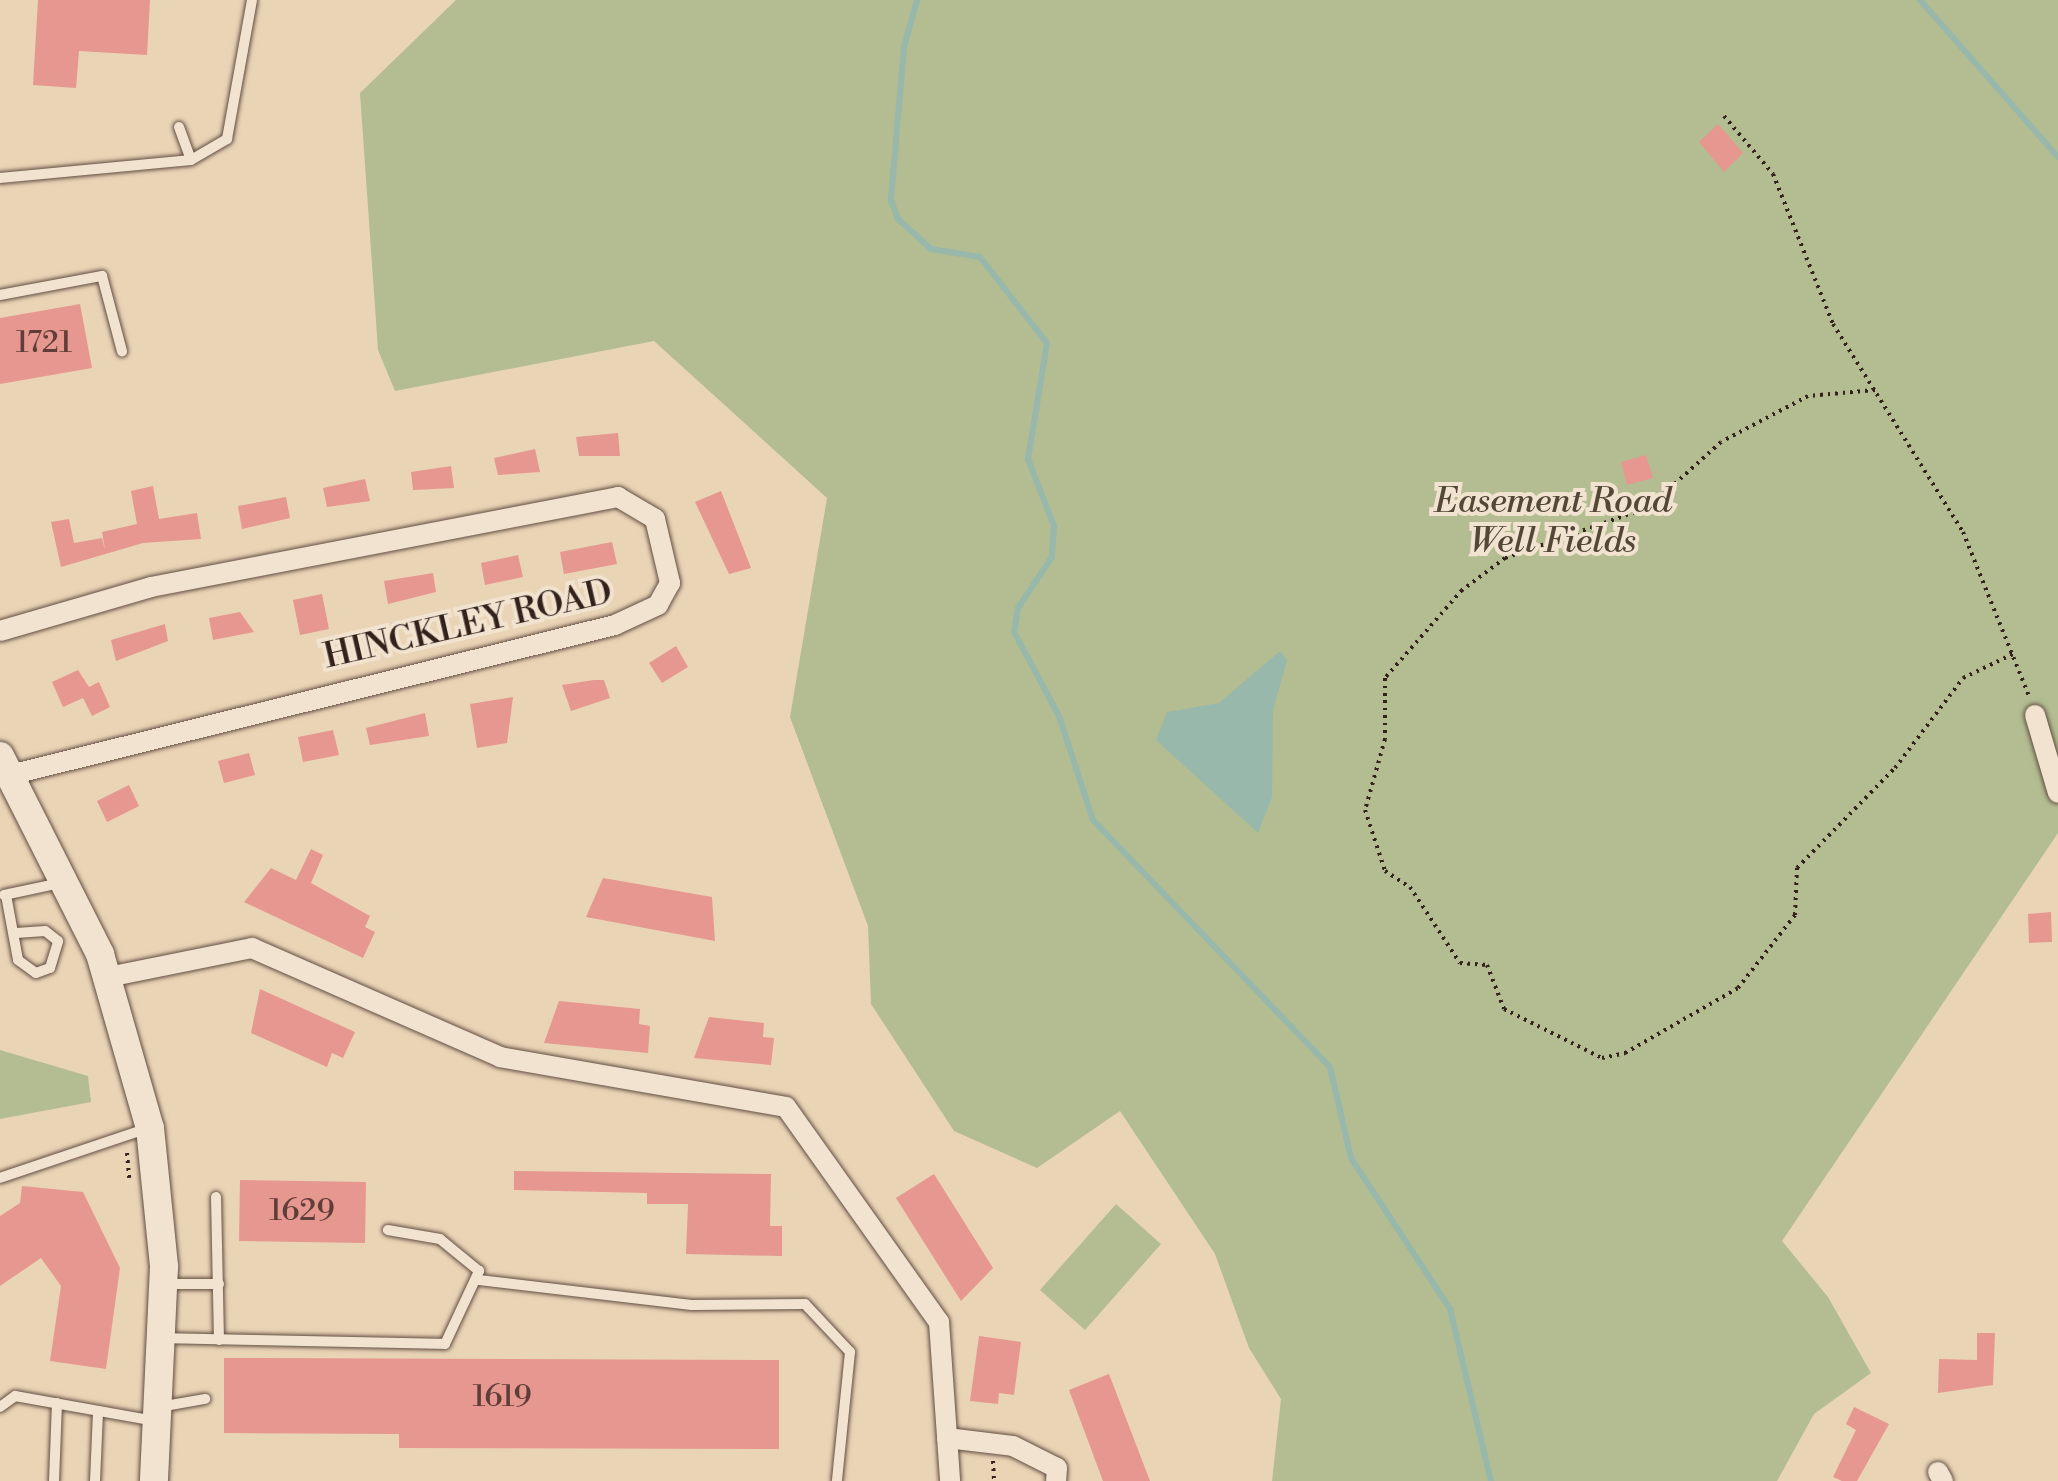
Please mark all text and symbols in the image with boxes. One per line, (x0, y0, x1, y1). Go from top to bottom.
house number: 1721 (16, 325, 72, 361)
park label: Easement Road Well Fields (1435, 481, 1671, 563)
street label: HINCKLEY ROAD (320, 571, 616, 679)
house number: 1629 (269, 1193, 335, 1229)
house number: 1619 (472, 1379, 532, 1415)

